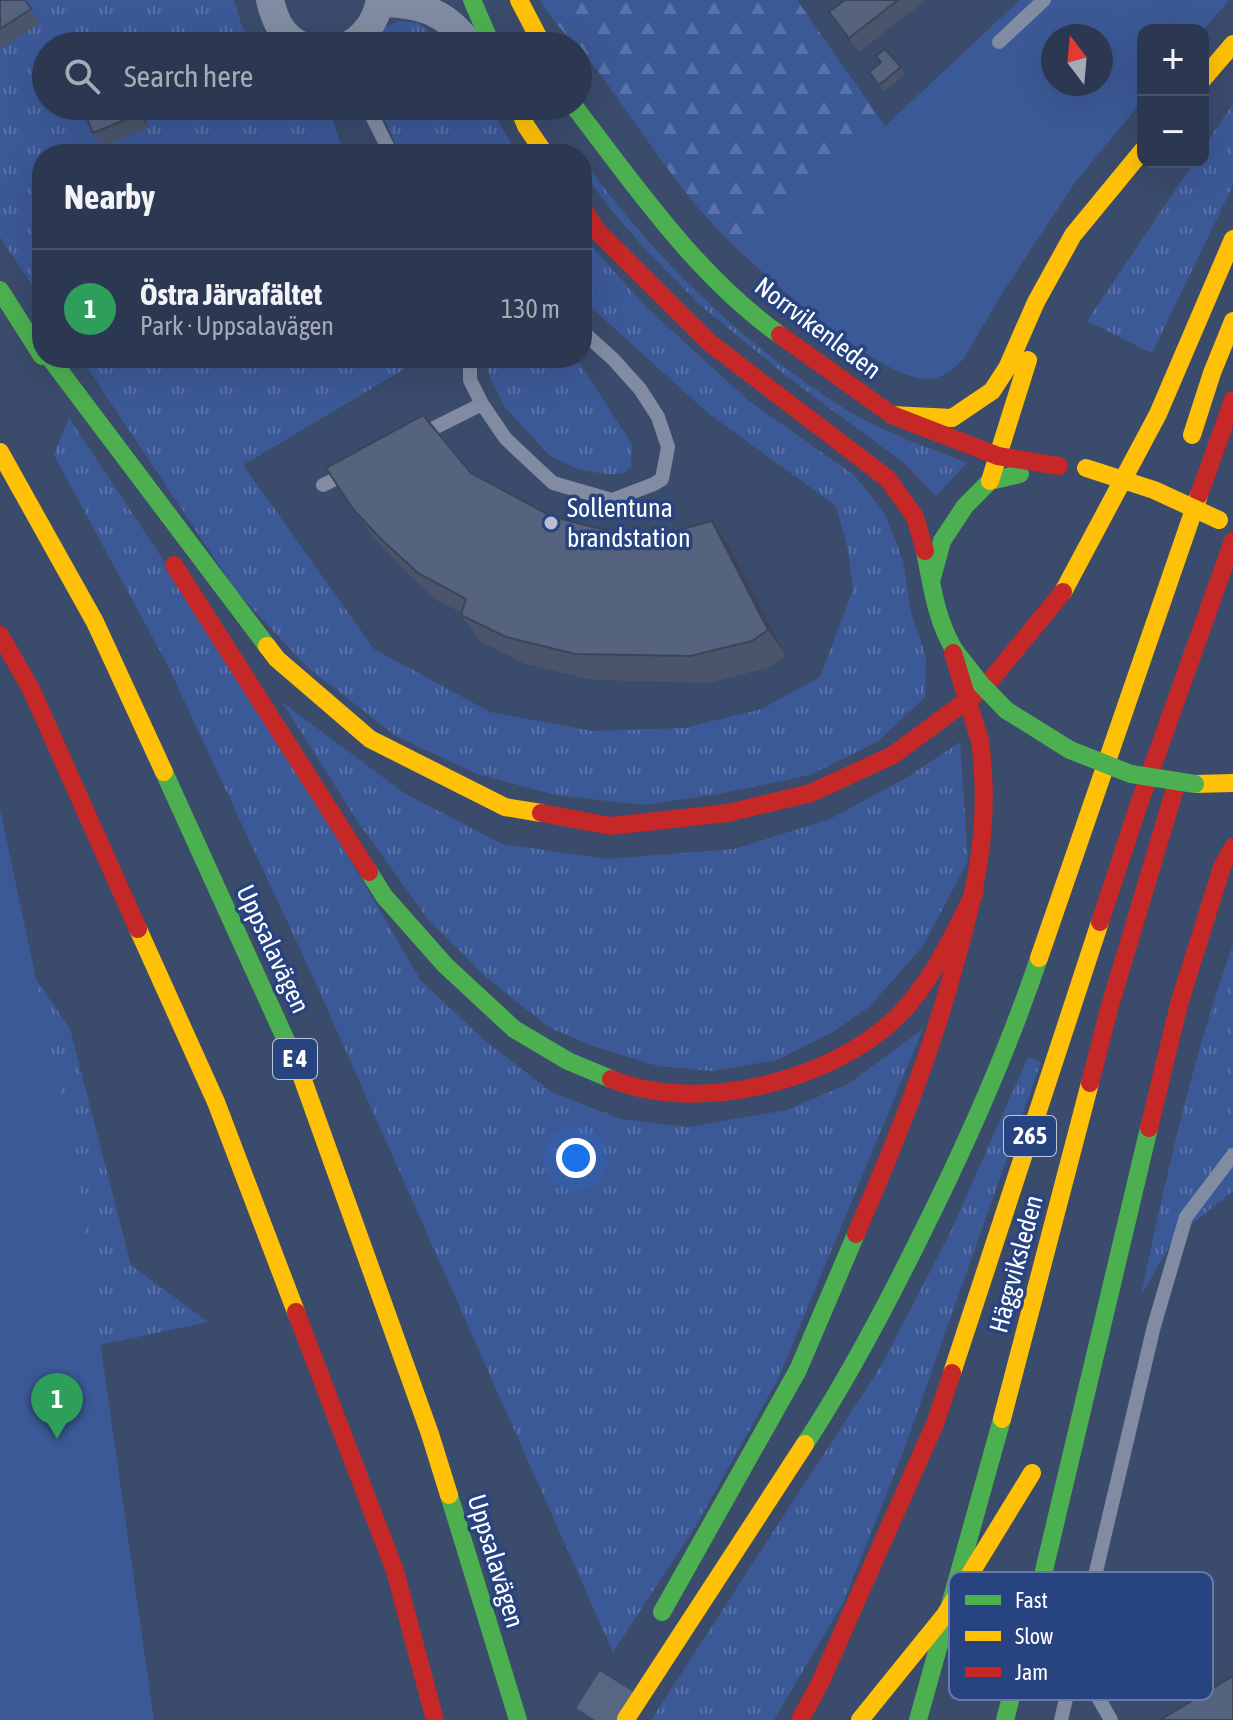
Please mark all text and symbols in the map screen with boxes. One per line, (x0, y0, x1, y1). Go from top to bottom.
north arrow (1041, 24, 1113, 96)
map controls (1137, 24, 1209, 168)
button: + (1137, 24, 1209, 96)
search box (32, 32, 592, 120)
icon: search (60, 54, 104, 98)
text: Search here (124, 59, 253, 93)
button: − (1137, 96, 1209, 168)
text: Nearby (64, 177, 155, 216)
street label: Norrvikenleden (749, 271, 887, 385)
text: Östra Järvafältet (140, 277, 322, 311)
text: 1 (84, 294, 96, 324)
text: 130 m (501, 294, 560, 324)
text: Park · Uppsalavägen (140, 311, 334, 341)
place label: Sollentuna brandstation (567, 493, 691, 553)
marker: Sollentuna brandstation (542, 514, 560, 532)
street label: Uppsalavägen (230, 880, 316, 1018)
road number: E 4 (273, 1039, 317, 1079)
road number: 265 (1004, 1116, 1056, 1156)
your location (556, 1138, 596, 1178)
street label: Häggviksleden (983, 1192, 1049, 1336)
pin: 1 (31, 1373, 83, 1439)
street label: Uppsalavägen (462, 1491, 530, 1631)
legend (949, 1572, 1213, 1700)
text: Fast (1015, 1587, 1048, 1613)
text: Slow (1015, 1623, 1053, 1649)
text: Jam (1015, 1659, 1048, 1685)

